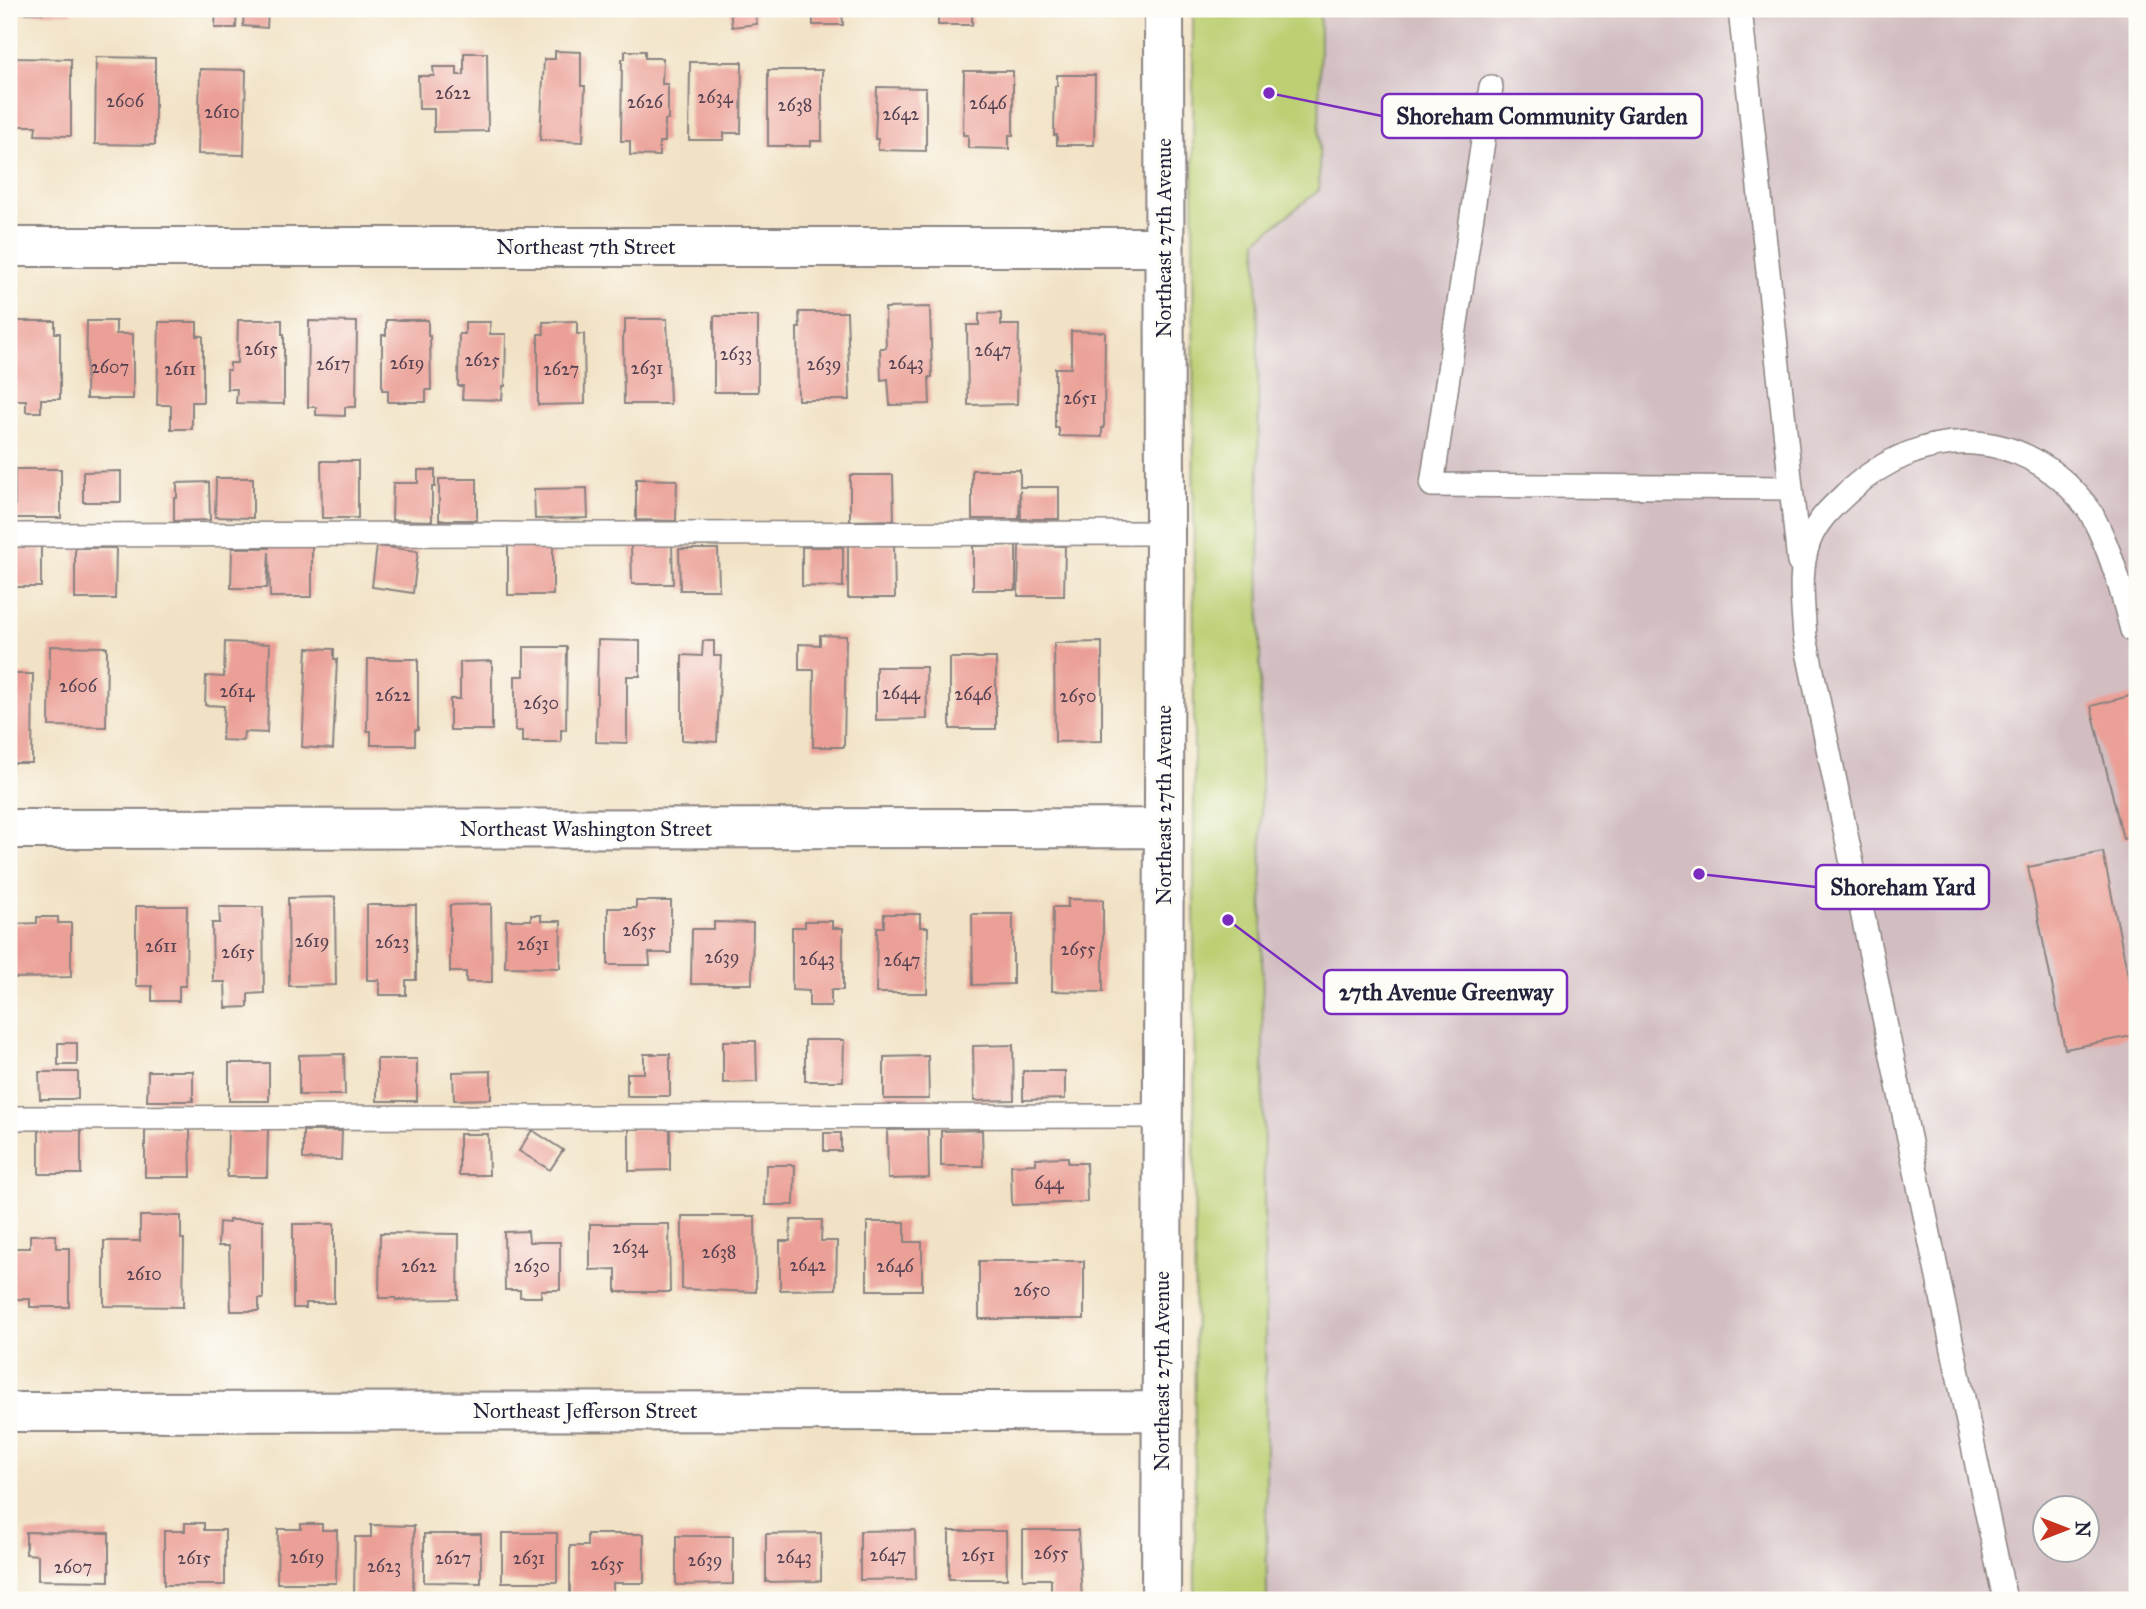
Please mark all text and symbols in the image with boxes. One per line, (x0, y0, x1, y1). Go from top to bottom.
house number: 2622 (435, 82, 471, 104)
house number: 2634 (697, 86, 734, 108)
house number: 2606 (106, 90, 145, 112)
house number: 2626 (627, 91, 664, 113)
house number: 2646 (969, 92, 1007, 114)
house number: 2638 (778, 94, 812, 116)
callout: Shoreham Community Garden (1382, 94, 1702, 138)
house number: 2610 (204, 101, 240, 123)
text: Shoreham Community Garden (1396, 102, 1688, 131)
house number: 2642 (882, 103, 920, 125)
street label: Northeast 27th Avenue (1151, 138, 1177, 338)
street label: Northeast 7th Street (496, 234, 676, 260)
house number: 2615 (244, 338, 278, 360)
house number: 2647 (975, 339, 1011, 361)
house number: 2633 (720, 343, 752, 365)
house number: 2625 (464, 349, 500, 371)
house number: 2619 (390, 352, 424, 374)
house number: 2643 (888, 352, 924, 374)
house number: 2617 (316, 353, 350, 375)
house number: 2639 (807, 353, 841, 375)
house number: 2607 (91, 356, 129, 378)
house number: 2631 (631, 357, 663, 379)
house number: 2611 (164, 358, 196, 380)
house number: 2627 (543, 358, 579, 380)
house number: 2651 (1063, 387, 1097, 409)
house number: 2606 (59, 675, 98, 697)
house number: 2614 (219, 680, 256, 702)
house number: 2644 (882, 682, 921, 704)
house number: 2646 (954, 683, 992, 705)
house number: 2622 (375, 684, 411, 706)
house number: 2650 (1060, 685, 1096, 707)
house number: 2630 (523, 692, 559, 714)
street label: Northeast 27th Avenue (1151, 705, 1177, 905)
street label: Northeast Washington Street (460, 816, 713, 842)
callout: Shoreham Yard (1816, 865, 1989, 909)
text: Shoreham Yard (1830, 873, 1976, 901)
house number: 2635 (622, 919, 656, 941)
house number: 2619 (295, 930, 329, 952)
house number: 2623 (375, 931, 409, 953)
house number: 2631 (517, 933, 549, 955)
house number: 2611 (145, 935, 177, 957)
house number: 2655 (1061, 938, 1096, 960)
house number: 2615 (221, 941, 255, 963)
house number: 2639 (705, 946, 739, 968)
house number: 2643 (799, 948, 835, 970)
house number: 2647 (884, 949, 920, 971)
callout: 27th Avenue Greenway (1324, 970, 1567, 1014)
text: 27th Avenue Greenway (1339, 978, 1555, 1007)
house number: 644 (1034, 1172, 1065, 1194)
house number: 2634 (612, 1236, 649, 1258)
house number: 2638 (702, 1241, 736, 1263)
house number: 2642 (789, 1254, 827, 1276)
house number: 2622 (401, 1255, 437, 1277)
house number: 2630 (514, 1255, 550, 1277)
house number: 2646 (876, 1255, 914, 1277)
house number: 2610 (126, 1263, 162, 1285)
street label: Northeast 27th Avenue (1149, 1271, 1175, 1471)
house number: 2650 (1014, 1279, 1050, 1301)
street label: Northeast Jefferson Street (473, 1398, 698, 1424)
north arrow (2030, 1494, 2100, 1564)
text: N (2071, 1521, 2094, 1537)
house number: 2655 (1034, 1542, 1069, 1564)
house number: 2647 (870, 1544, 906, 1566)
house number: 2651 (961, 1544, 995, 1566)
house number: 2619 (290, 1546, 324, 1568)
house number: 2643 (776, 1546, 812, 1568)
house number: 2615 (177, 1547, 211, 1569)
house number: 2627 (435, 1547, 471, 1569)
house number: 2631 (513, 1547, 545, 1569)
house number: 2639 (688, 1549, 722, 1571)
house number: 2635 (590, 1553, 624, 1575)
house number: 2623 (367, 1555, 401, 1577)
house number: 2607 (54, 1556, 92, 1578)

